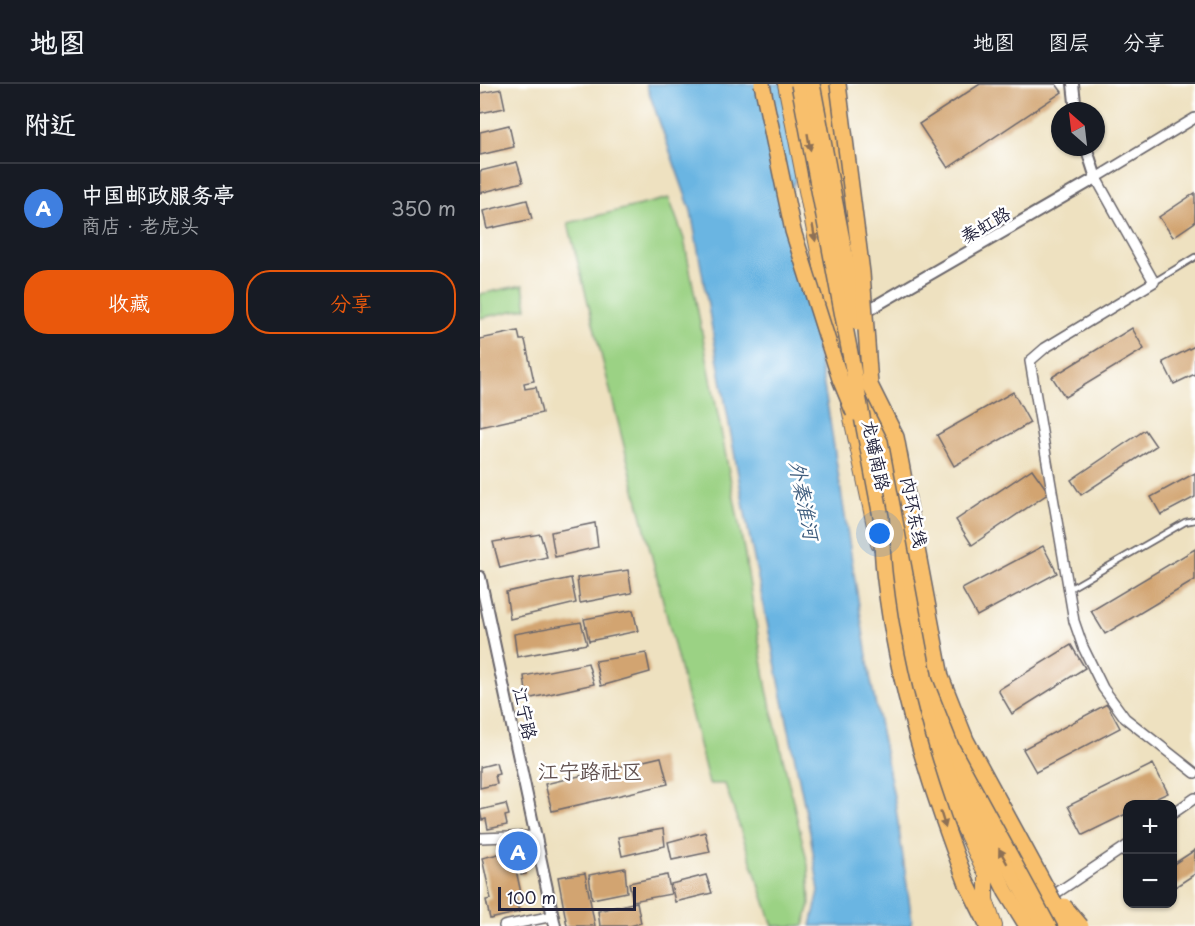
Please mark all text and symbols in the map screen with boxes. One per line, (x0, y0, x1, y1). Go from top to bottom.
text: 地图 (30, 20, 86, 63)
text: 地图 (973, 25, 1015, 57)
text: 图层 (1048, 25, 1090, 57)
text: 分享 (1123, 25, 1165, 57)
north arrow (1051, 102, 1105, 156)
text: 附近 (24, 104, 76, 143)
one-way arrow (805, 132, 814, 151)
text: 中国邮政服务亭 (81, 177, 235, 210)
text: A (36, 193, 51, 223)
text: 350 m (391, 193, 456, 223)
street label: 秦虹路 (955, 199, 1015, 249)
text: 商店 · 老虎头 (81, 210, 200, 240)
one-way arrow (809, 223, 818, 242)
button: 收藏 (24, 270, 234, 334)
button: 分享 (246, 270, 456, 334)
street label: 龙蟠南路 (856, 417, 898, 493)
water label: 外秦淮河 (783, 458, 828, 545)
street label: 内环东线 (895, 474, 935, 550)
your location (865, 519, 894, 548)
street label: 江宁路 (507, 684, 545, 742)
district label: 江宁路社区 (538, 754, 643, 786)
map controls (1123, 800, 1177, 908)
button: + (1123, 800, 1177, 854)
one-way arrow (939, 811, 948, 829)
pin: A (498, 828, 537, 873)
one-way arrow (998, 847, 1008, 864)
button: − (1123, 854, 1177, 908)
scale bar (498, 884, 636, 912)
text: 100 m (507, 885, 556, 909)

